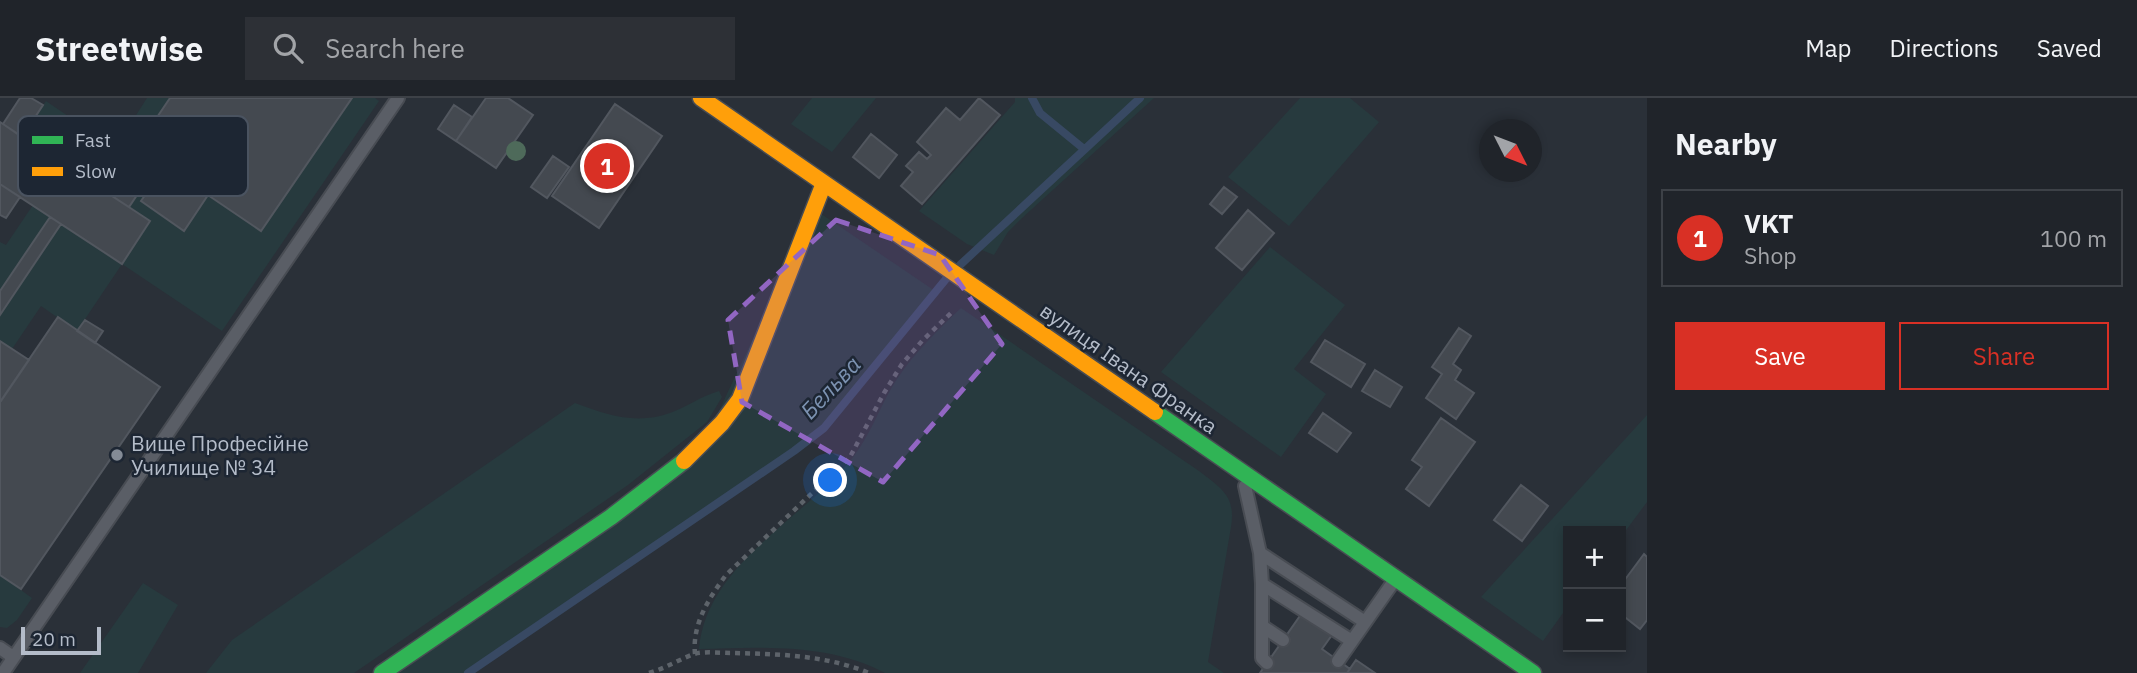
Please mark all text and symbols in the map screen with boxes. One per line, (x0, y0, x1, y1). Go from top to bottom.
search box (245, 17, 735, 80)
text: Streetwise (35, 27, 203, 70)
icon: search (269, 29, 307, 67)
text: Search here (325, 31, 465, 65)
text: Map (1805, 32, 1851, 64)
text: Directions (1889, 32, 1999, 64)
text: Saved (2037, 32, 2102, 64)
legend (18, 116, 248, 196)
north arrow (1479, 119, 1542, 182)
text: Nearby (1675, 124, 1777, 163)
text: Fast (75, 128, 111, 152)
pin: 1 (584, 140, 630, 192)
text: Slow (75, 159, 116, 183)
text: VKT (1744, 206, 1794, 240)
text: 1 (1693, 223, 1707, 253)
text: 100 m (2040, 223, 2107, 253)
text: Shop (1744, 240, 1797, 270)
street label: вулиця Івана Франка (1035, 296, 1223, 440)
button: Save (1675, 322, 1885, 390)
button: Share (1899, 322, 2109, 390)
water label: Бельва (793, 349, 867, 425)
place label: Вище Професійне Училище № 34 (131, 429, 309, 481)
marker: Вище Професійне Училище № 34 (109, 447, 125, 463)
your location (813, 463, 847, 497)
map controls (1563, 526, 1626, 652)
button: + (1563, 526, 1626, 589)
button: − (1563, 589, 1626, 652)
scale bar (21, 624, 102, 656)
text: 20 m (32, 627, 76, 651)

